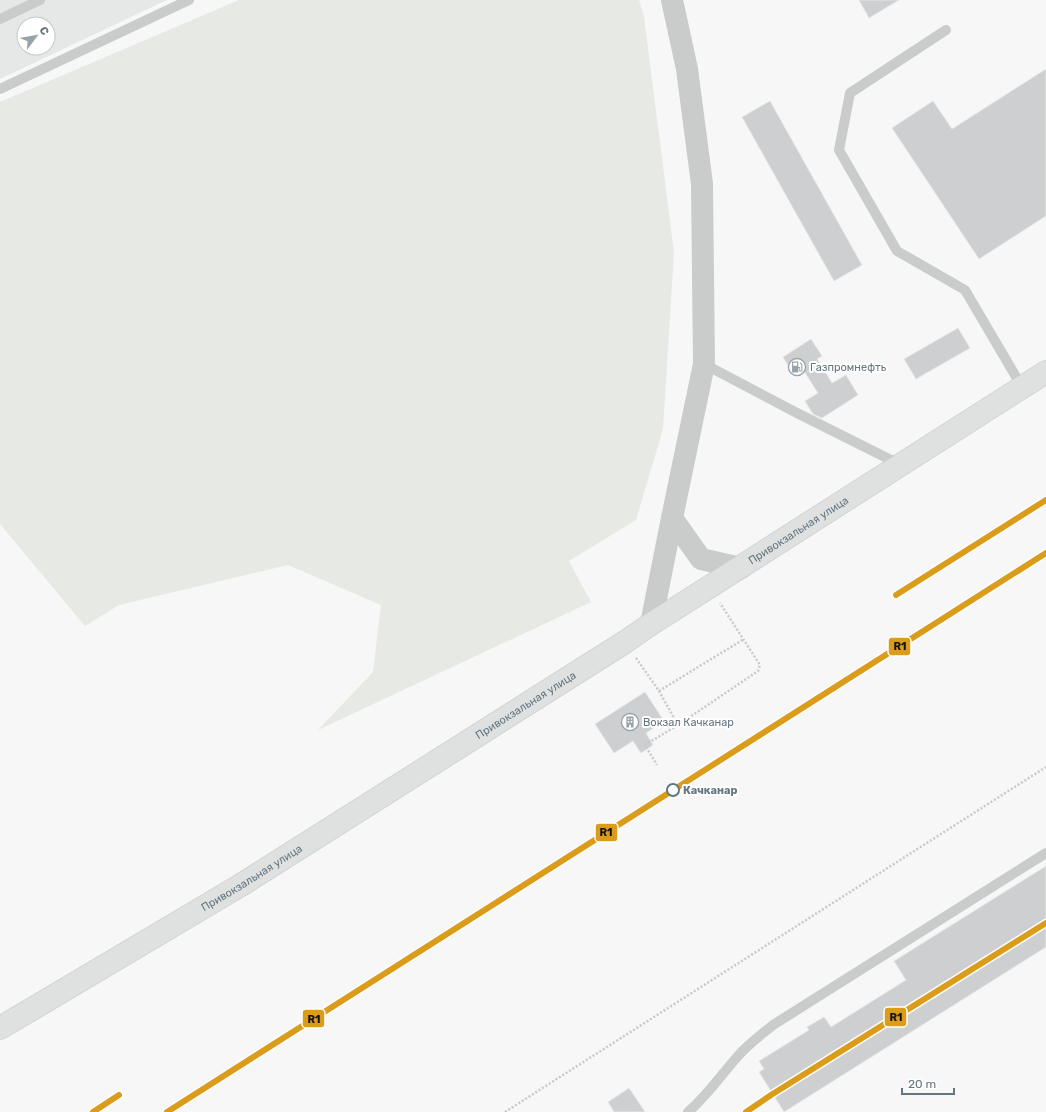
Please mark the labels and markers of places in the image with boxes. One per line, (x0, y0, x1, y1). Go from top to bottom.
fuel station icon: Газпромнефть (787, 357, 807, 377)
place label: Газпромнефть (810, 361, 887, 374)
building icon: Вокзал Качканар (620, 712, 640, 732)
place label: Вокзал Качканар (643, 716, 734, 729)
marker: Качканар (666, 783, 680, 797)
place label: Качканар (683, 784, 738, 797)

